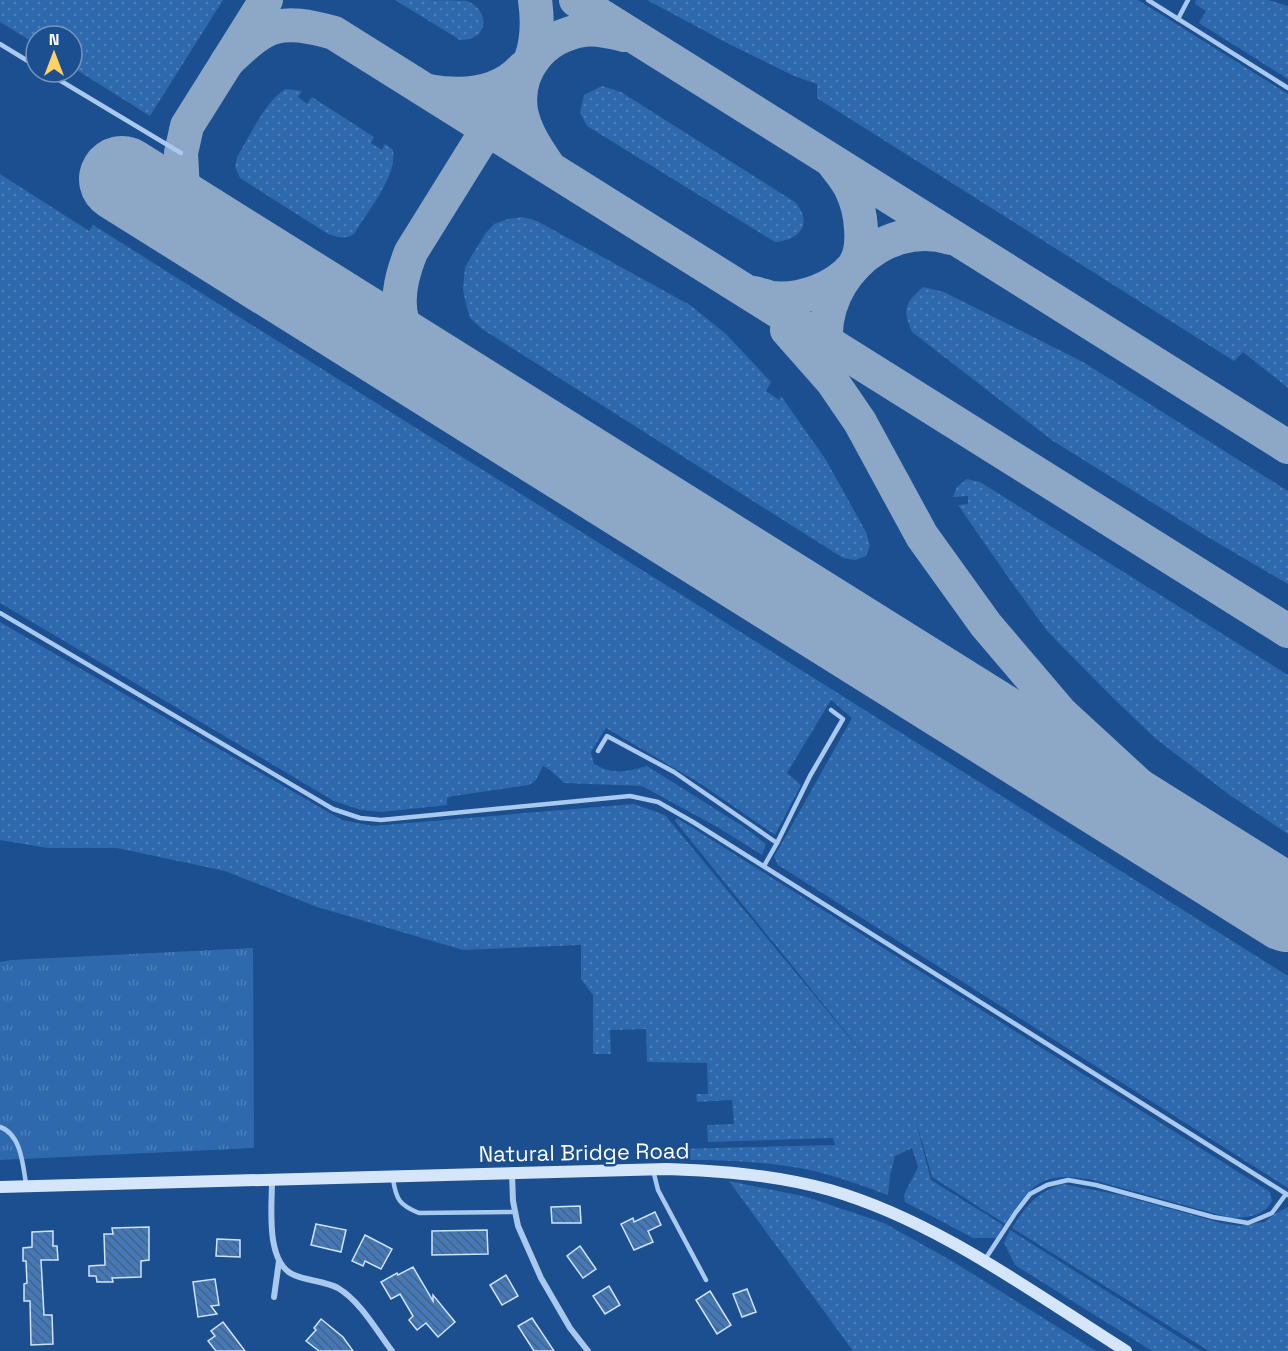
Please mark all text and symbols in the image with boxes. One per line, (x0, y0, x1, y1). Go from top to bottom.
north arrow (24, 24, 84, 84)
text: N (49, 29, 59, 50)
street label: Natural Bridge Road (478, 1136, 690, 1168)

